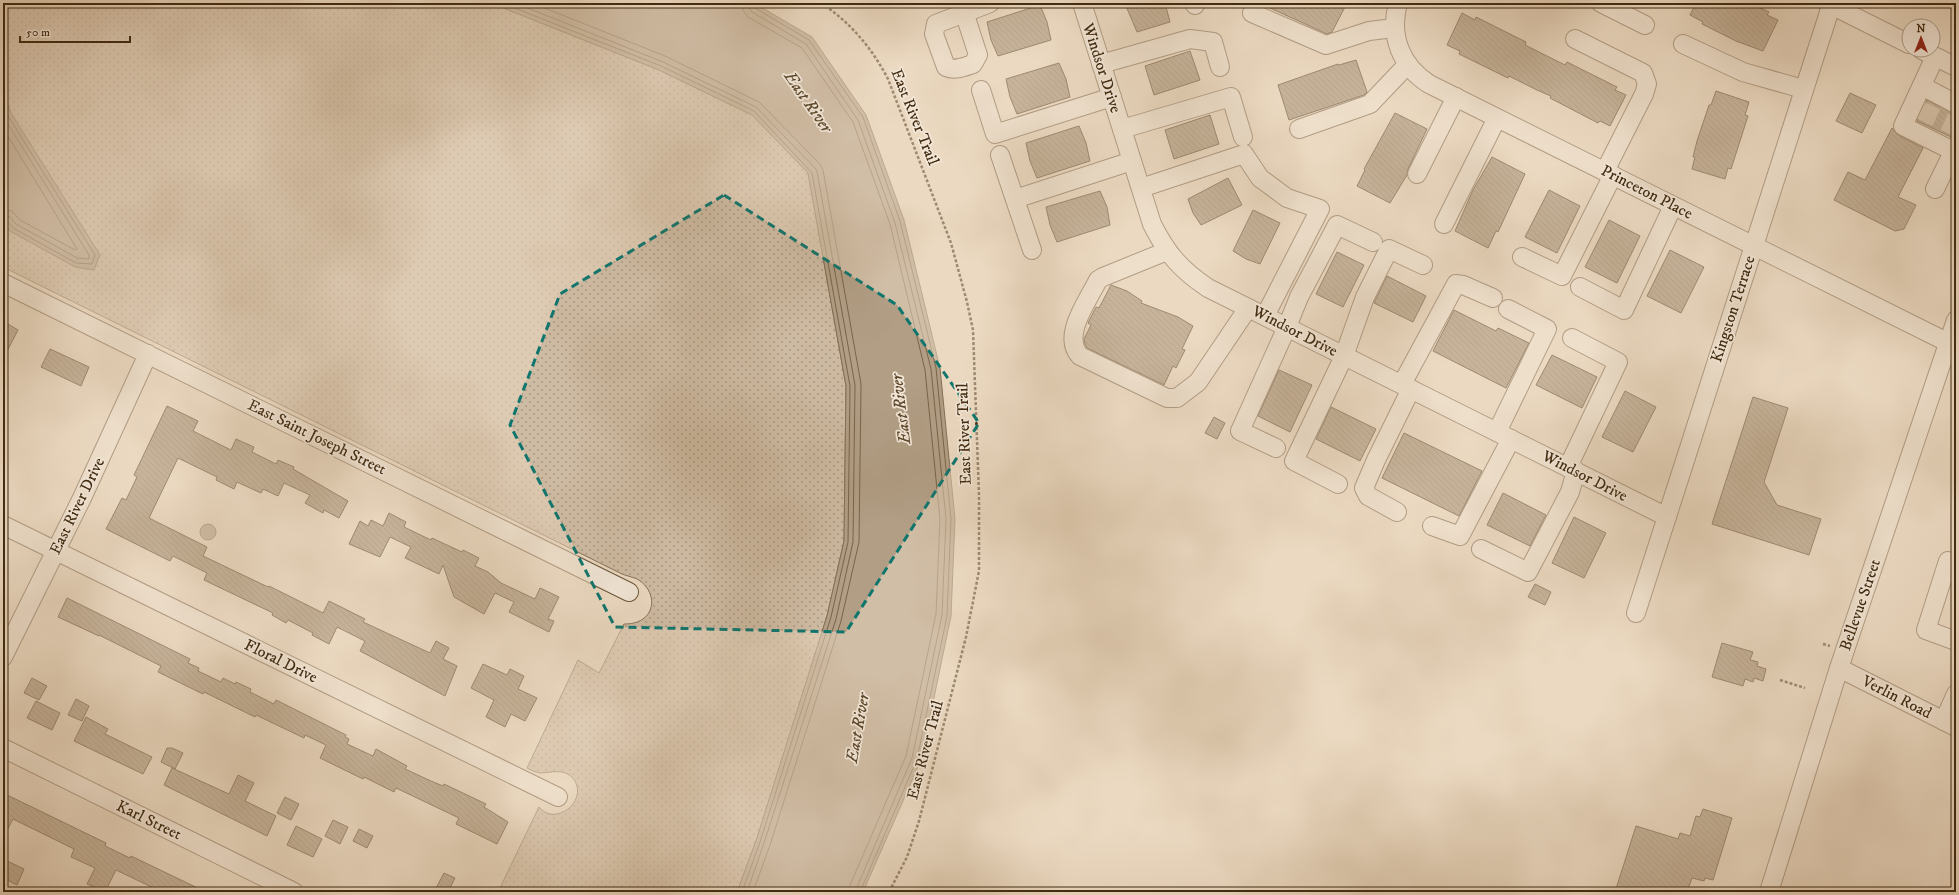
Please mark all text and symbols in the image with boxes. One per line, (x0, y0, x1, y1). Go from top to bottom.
scale bar (20, 18, 130, 44)
north arrow (1901, 18, 1941, 58)
street label: Windsor Drive (1078, 20, 1126, 116)
text: N (1916, 22, 1926, 36)
text: 50 m (26, 25, 50, 40)
water label: East River (778, 66, 838, 139)
street label: East River Trail (887, 66, 943, 168)
street label: Princeton Place (1598, 160, 1697, 224)
street label: Kingston Terrace (1706, 253, 1760, 365)
street label: Windsor Drive (1248, 300, 1341, 361)
water label: East River (886, 371, 916, 446)
street label: East River Trail (952, 383, 976, 485)
street label: East Saint Joseph Street (244, 395, 390, 479)
street label: Windsor Drive (1538, 445, 1631, 506)
street label: East River Drive (45, 454, 109, 558)
street label: Bellevue Street (1835, 557, 1885, 653)
street label: Floral Drive (241, 635, 321, 687)
street label: Verlin Road (1858, 670, 1935, 723)
water label: East River (841, 690, 875, 766)
street label: East River Trail (902, 698, 948, 802)
street label: Karl Street (113, 796, 185, 844)

